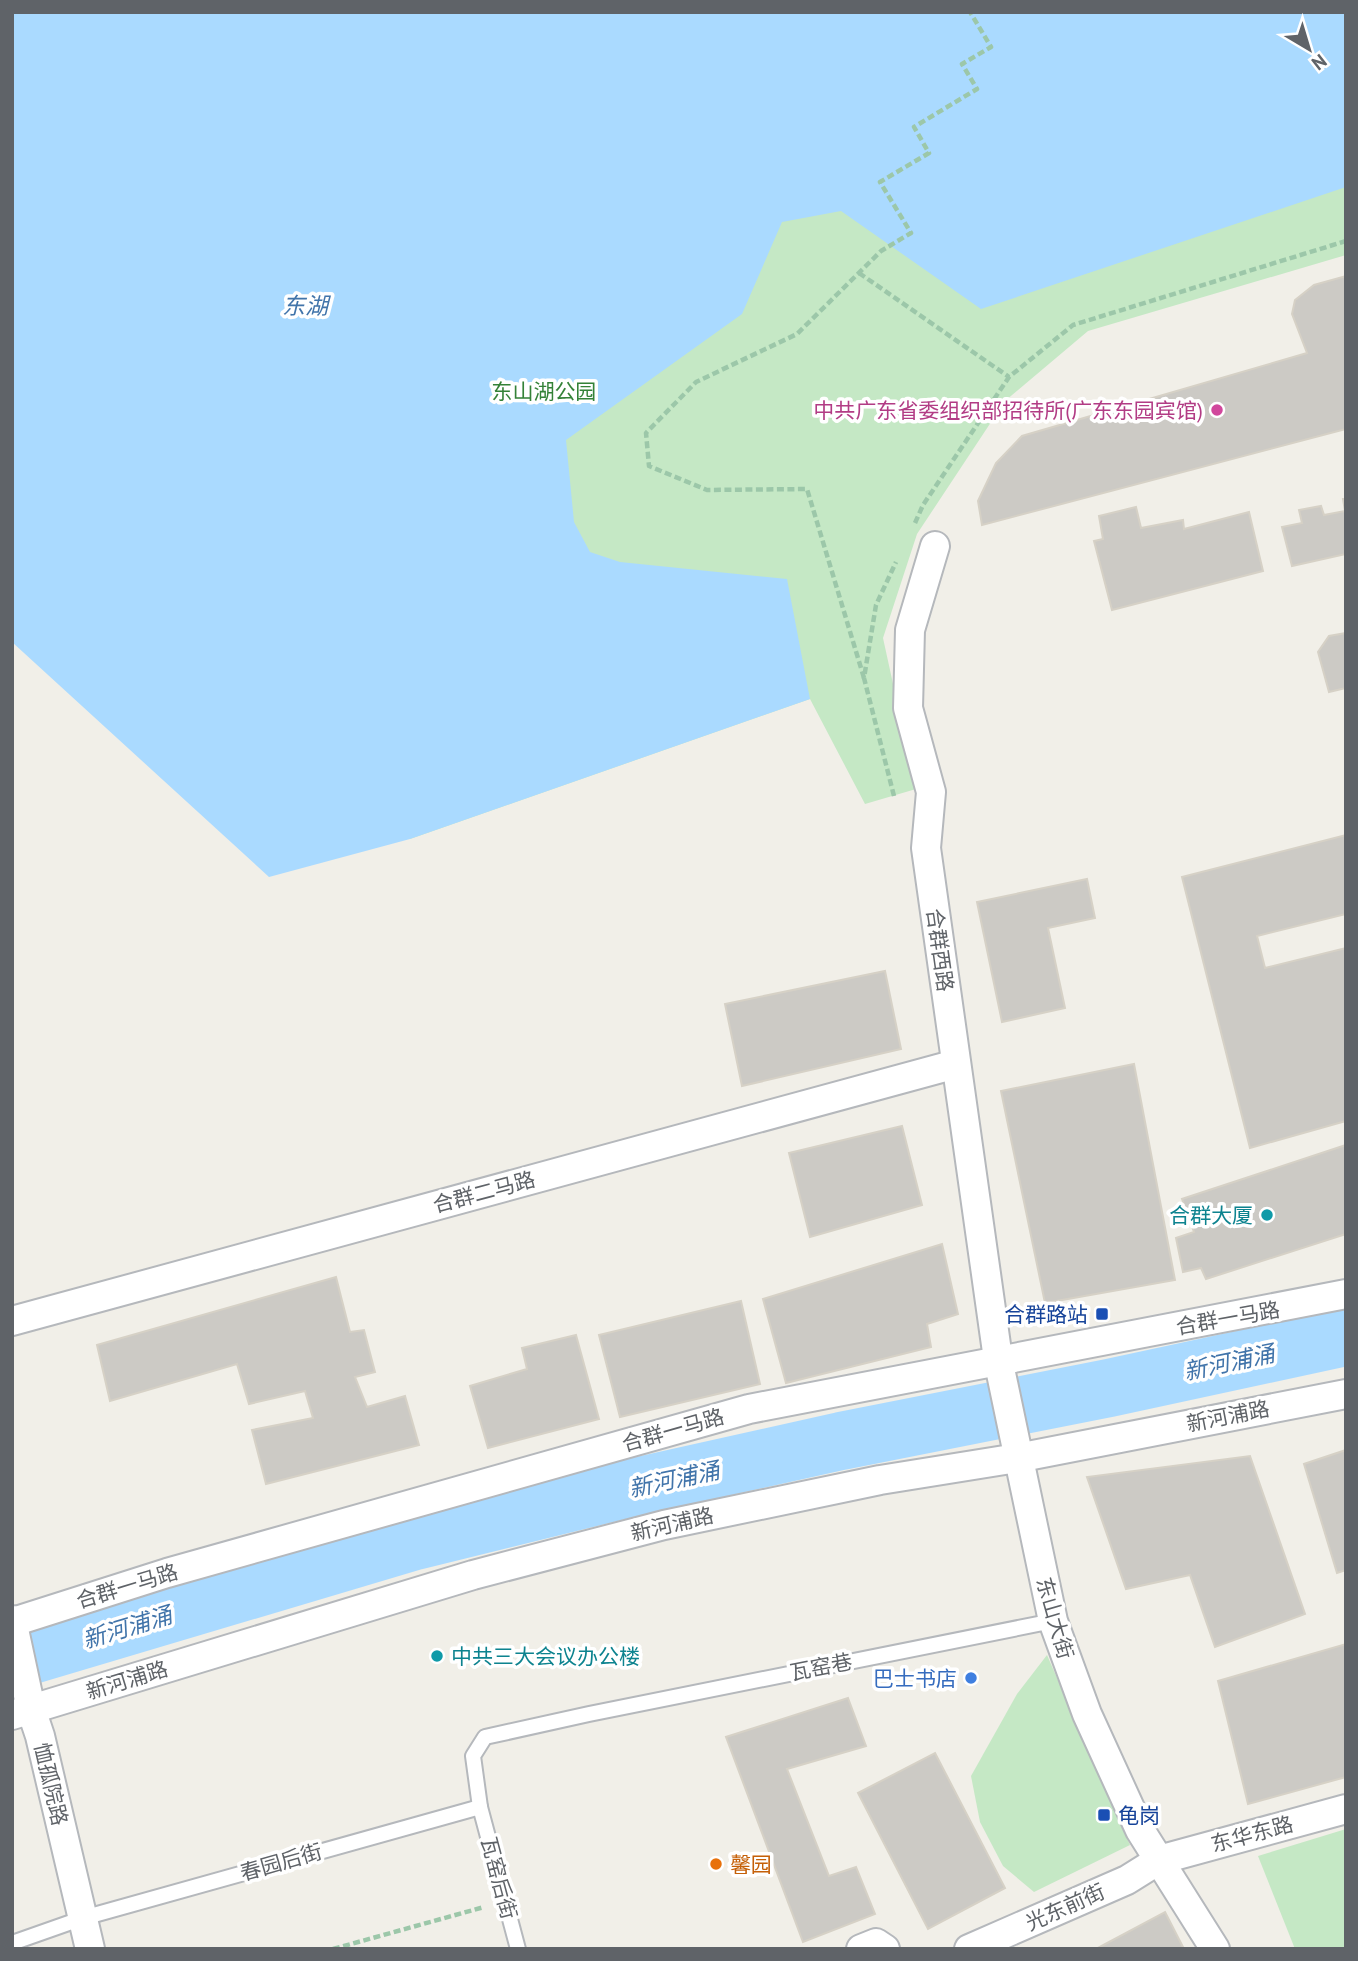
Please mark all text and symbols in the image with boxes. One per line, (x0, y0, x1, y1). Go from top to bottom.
north arrow (1274, 14, 1344, 84)
text: N (1307, 49, 1332, 76)
water label: 东湖 (282, 291, 331, 320)
park label: 东山湖公园 (492, 378, 597, 405)
place label: 中共广东省委组织部招待所(广东东园宾馆) (813, 397, 1203, 424)
marker: 中共广东省委组织部招待所(广东东园宾馆) (1209, 402, 1225, 418)
street label: 合群西路 (921, 907, 959, 993)
street label: 合群二马路 (430, 1165, 538, 1219)
place label: 合群大厦 (1169, 1202, 1253, 1229)
marker: 合群大厦 (1259, 1207, 1275, 1223)
street label: 合群一马路 (1174, 1296, 1282, 1340)
place label: 合群路站 (1004, 1301, 1088, 1328)
marker: 合群路站 (1094, 1306, 1110, 1322)
water label: 新河浦涌 (1181, 1338, 1280, 1386)
street label: 新河浦路 (1184, 1395, 1272, 1437)
street label: 合群一马路 (619, 1403, 727, 1457)
water label: 新河浦涌 (626, 1455, 725, 1503)
street label: 新河浦路 (628, 1501, 716, 1547)
street label: 合群一马路 (73, 1558, 181, 1614)
street label: 东山大街 (1030, 1574, 1080, 1662)
water label: 新河浦涌 (79, 1599, 178, 1654)
place label: 中共三大会议办公楼 (451, 1643, 640, 1670)
marker: 中共三大会议办公楼 (429, 1648, 445, 1664)
street label: 瓦窑巷 (788, 1648, 854, 1686)
street label: 新河浦路 (83, 1655, 171, 1705)
place label: 巴士书店 (873, 1665, 957, 1692)
marker: 巴士书店 (963, 1670, 979, 1686)
street label: 恤孤院路 (28, 1740, 74, 1828)
place label: 龟岗 (1118, 1802, 1160, 1829)
marker: 龟岗 (1096, 1807, 1112, 1823)
street label: 东华东路 (1208, 1810, 1296, 1858)
street label: 瓦窑后街 (475, 1834, 523, 1922)
street label: 春园后街 (237, 1837, 325, 1887)
place label: 馨园 (730, 1851, 772, 1878)
marker: 馨园 (708, 1856, 724, 1872)
street label: 光东前街 (1021, 1878, 1109, 1936)

